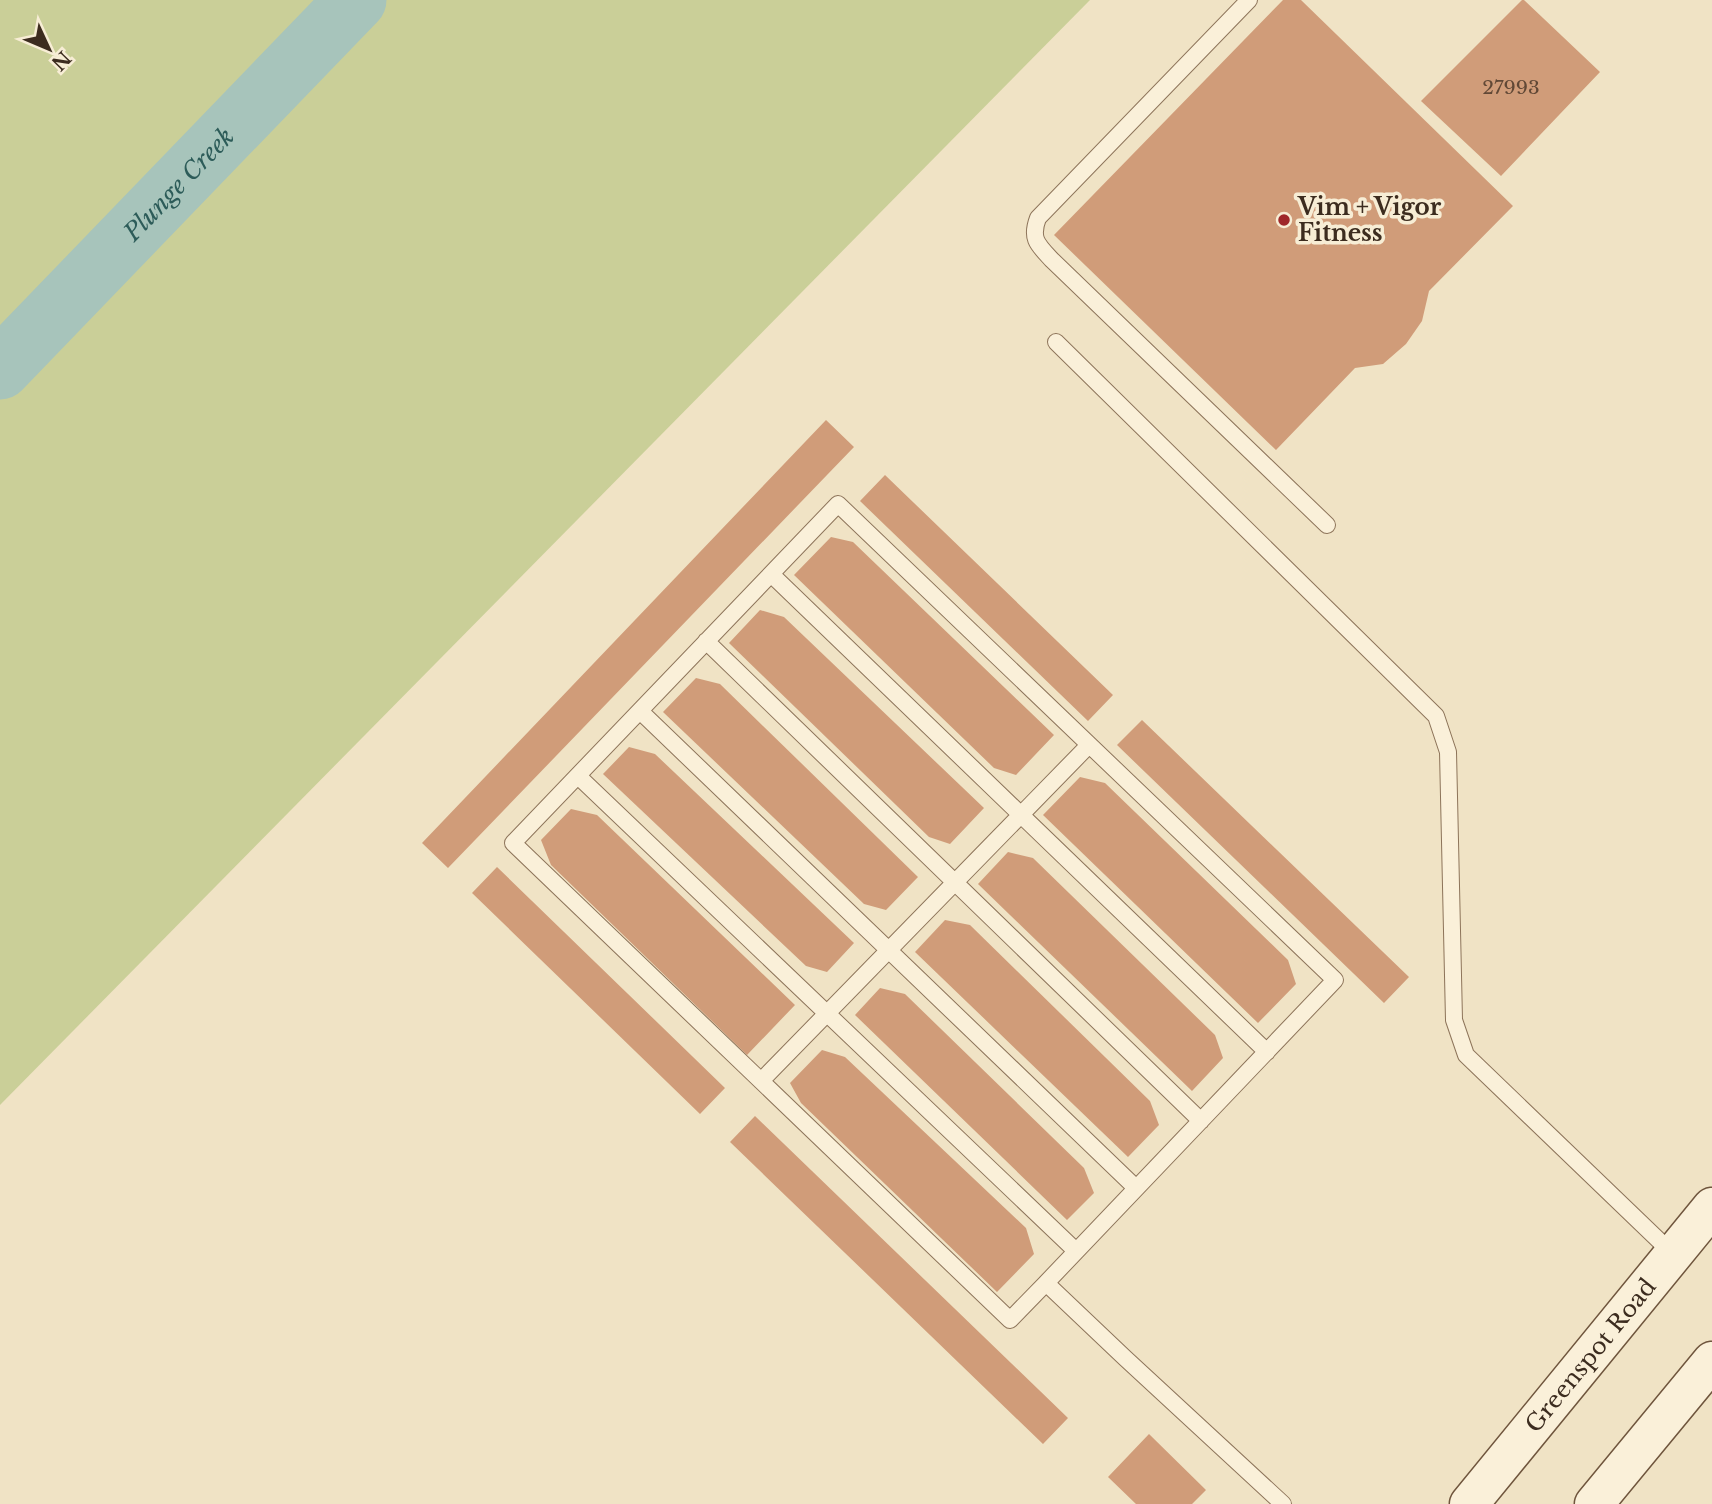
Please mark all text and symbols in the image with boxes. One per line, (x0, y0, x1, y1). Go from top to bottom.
north arrow (14, 14, 84, 84)
text: N (46, 46, 75, 75)
house number: 27993 (1482, 76, 1540, 99)
water label: Plunge Creek (117, 121, 240, 247)
place label: Vim + Vigor Fitness (1297, 193, 1442, 247)
marker: Vim + Vigor Fitness (1276, 212, 1292, 228)
street label: Greenspot Road (1519, 1273, 1662, 1438)

